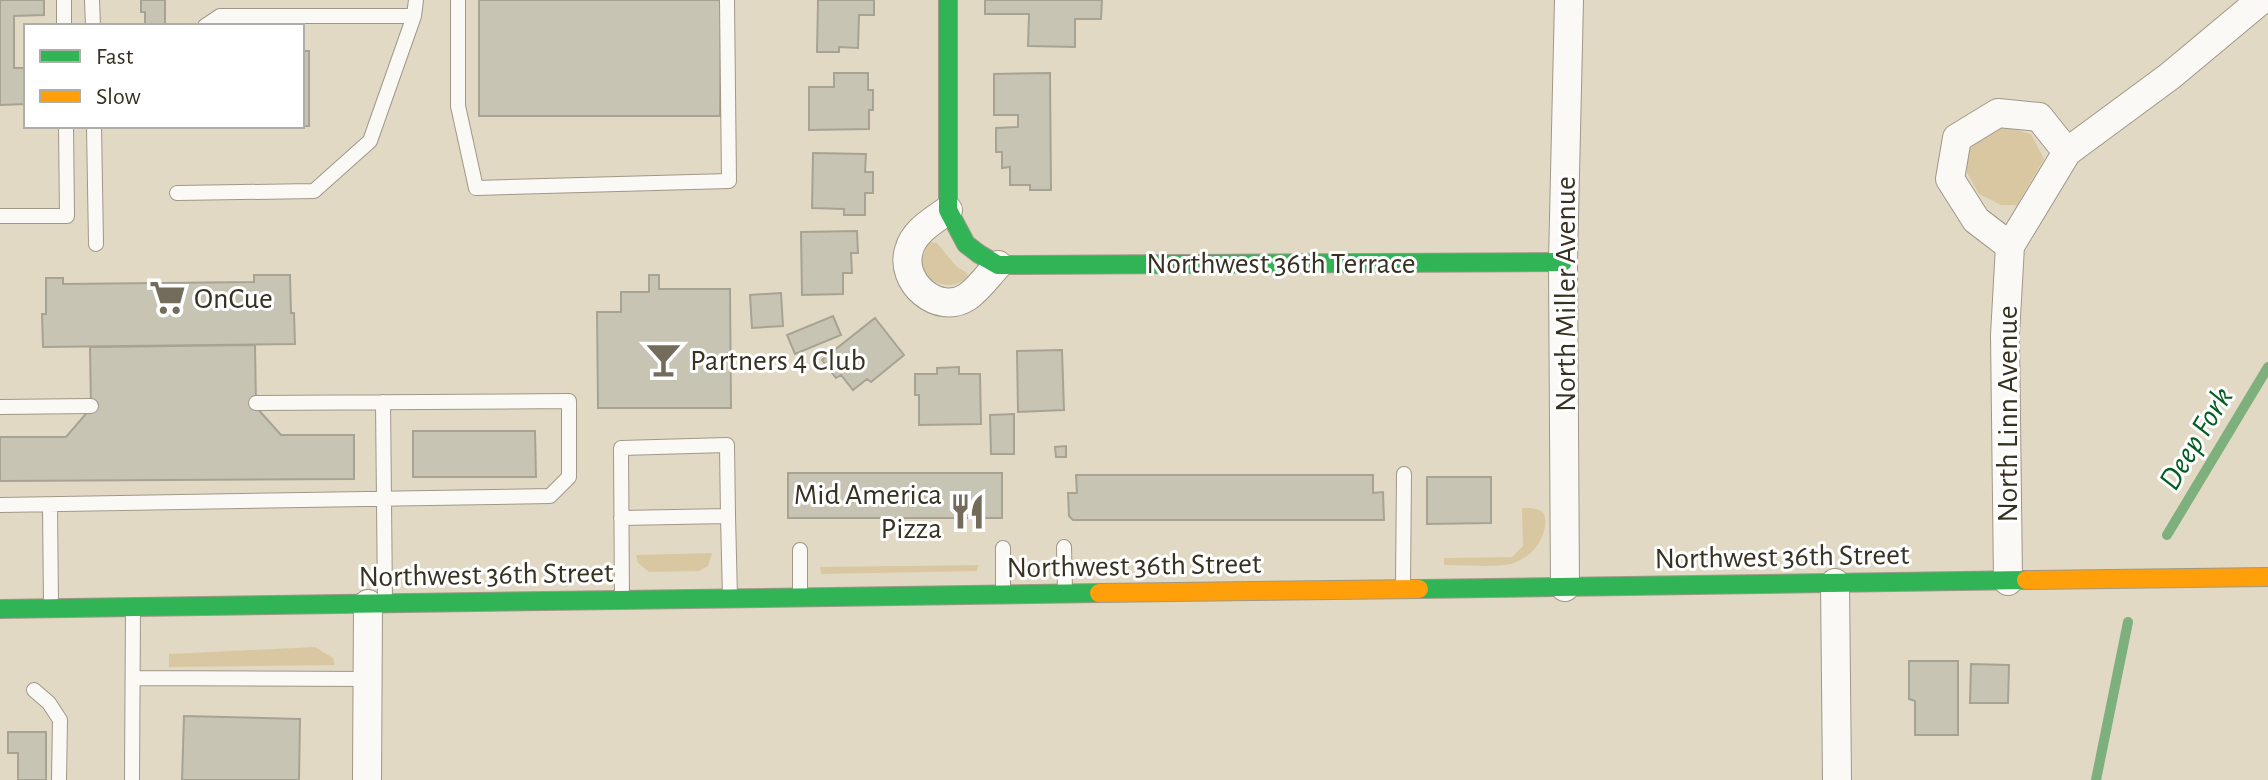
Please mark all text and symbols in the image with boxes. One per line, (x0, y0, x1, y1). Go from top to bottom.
legend (24, 24, 304, 128)
text: Fast (96, 45, 134, 69)
text: Slow (96, 85, 141, 109)
street label: North Miller Avenue (1551, 176, 1581, 412)
street label: Northwest 36th Terrace (1146, 249, 1416, 279)
supermarket icon: OnCue (149, 279, 187, 317)
place label: OnCue (194, 284, 273, 314)
street label: North Linn Avenue (1993, 306, 2023, 522)
bar icon: Partners 4 Club (645, 341, 683, 379)
place label: Partners 4 Club (690, 346, 866, 376)
water label: Deep Fork (2153, 382, 2240, 496)
place label: Mid America Pizza (794, 480, 942, 544)
restaurant icon: Mid America Pizza (949, 492, 987, 530)
street label: Northwest 36th Street (1654, 540, 1910, 574)
street label: Northwest 36th Street (1006, 549, 1262, 583)
street label: Northwest 36th Street (358, 558, 614, 592)

